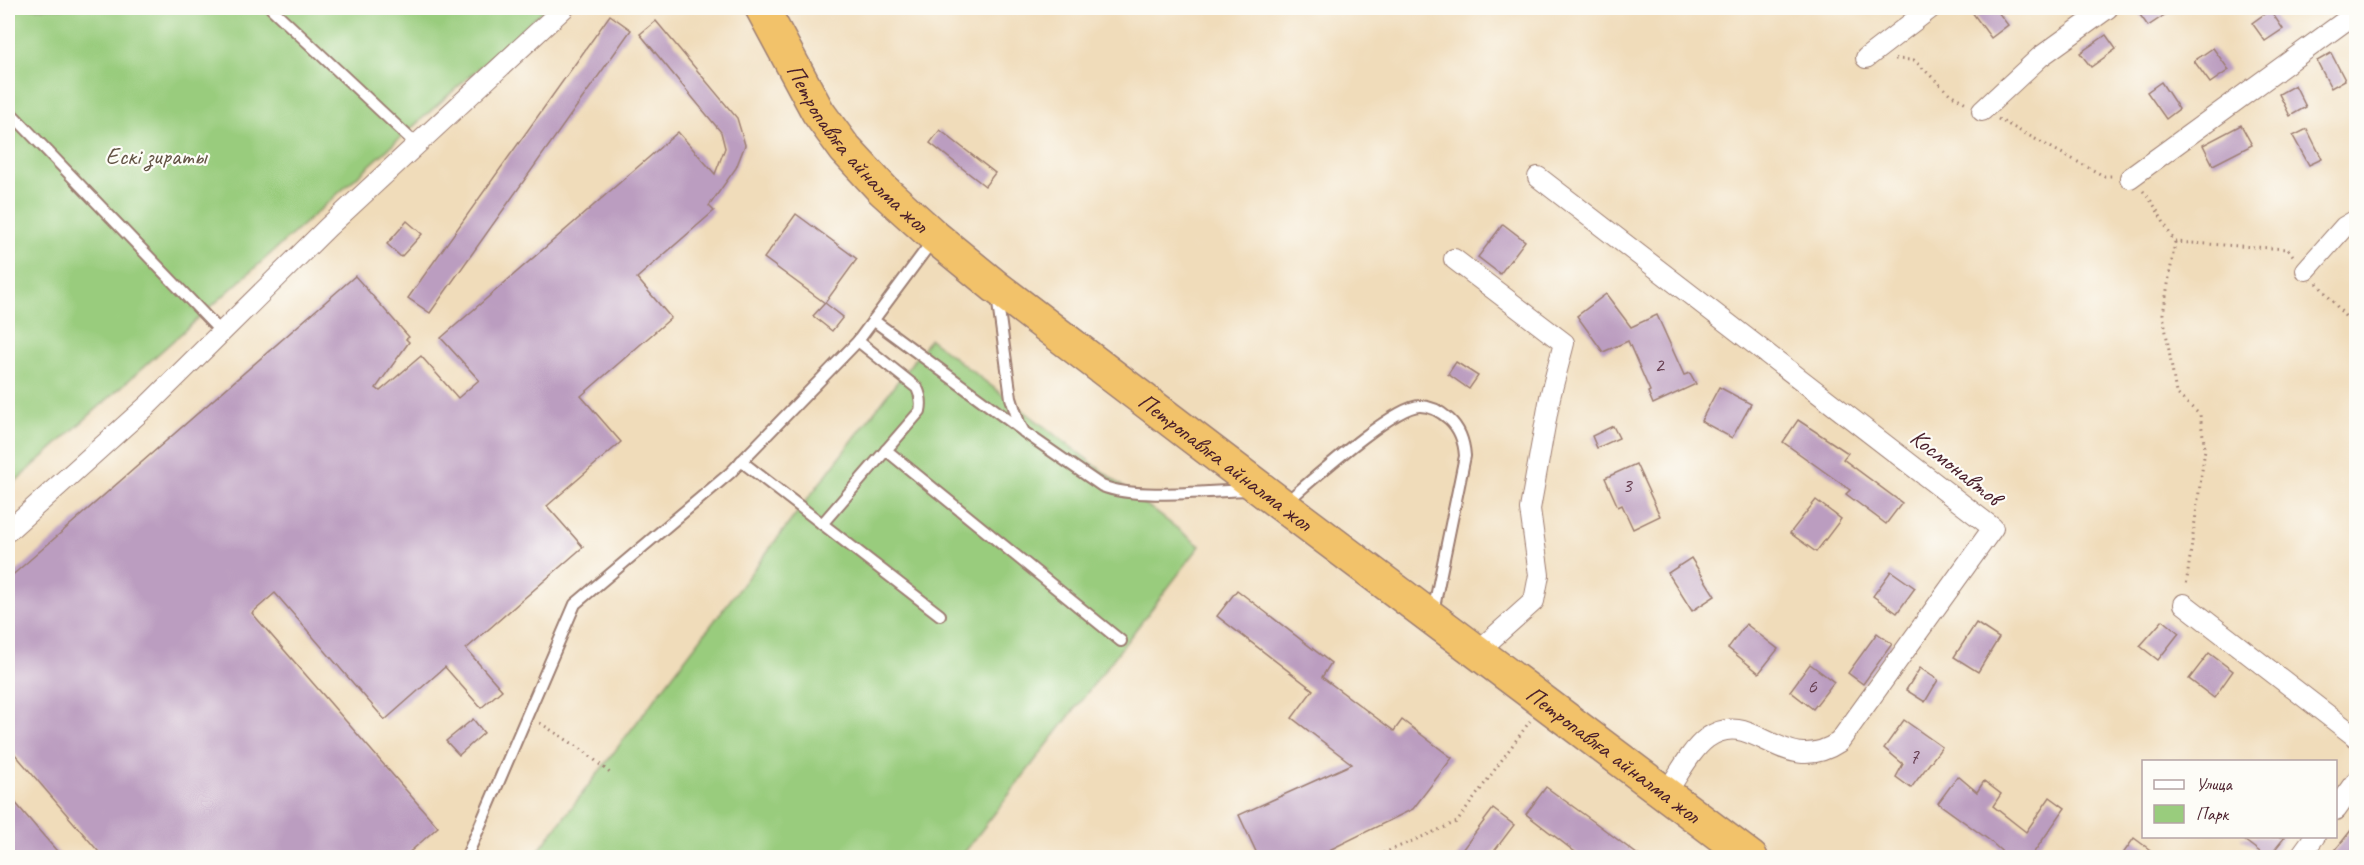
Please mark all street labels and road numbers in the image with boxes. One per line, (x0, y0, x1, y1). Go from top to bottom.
street label: Петропавлға айналма жол (780, 59, 936, 240)
street label: Петропавлға айналма жол (1132, 386, 1320, 539)
street label: Космонавтов (1904, 422, 2011, 515)
street label: Петропавлға айналма жол (1520, 679, 1708, 831)

